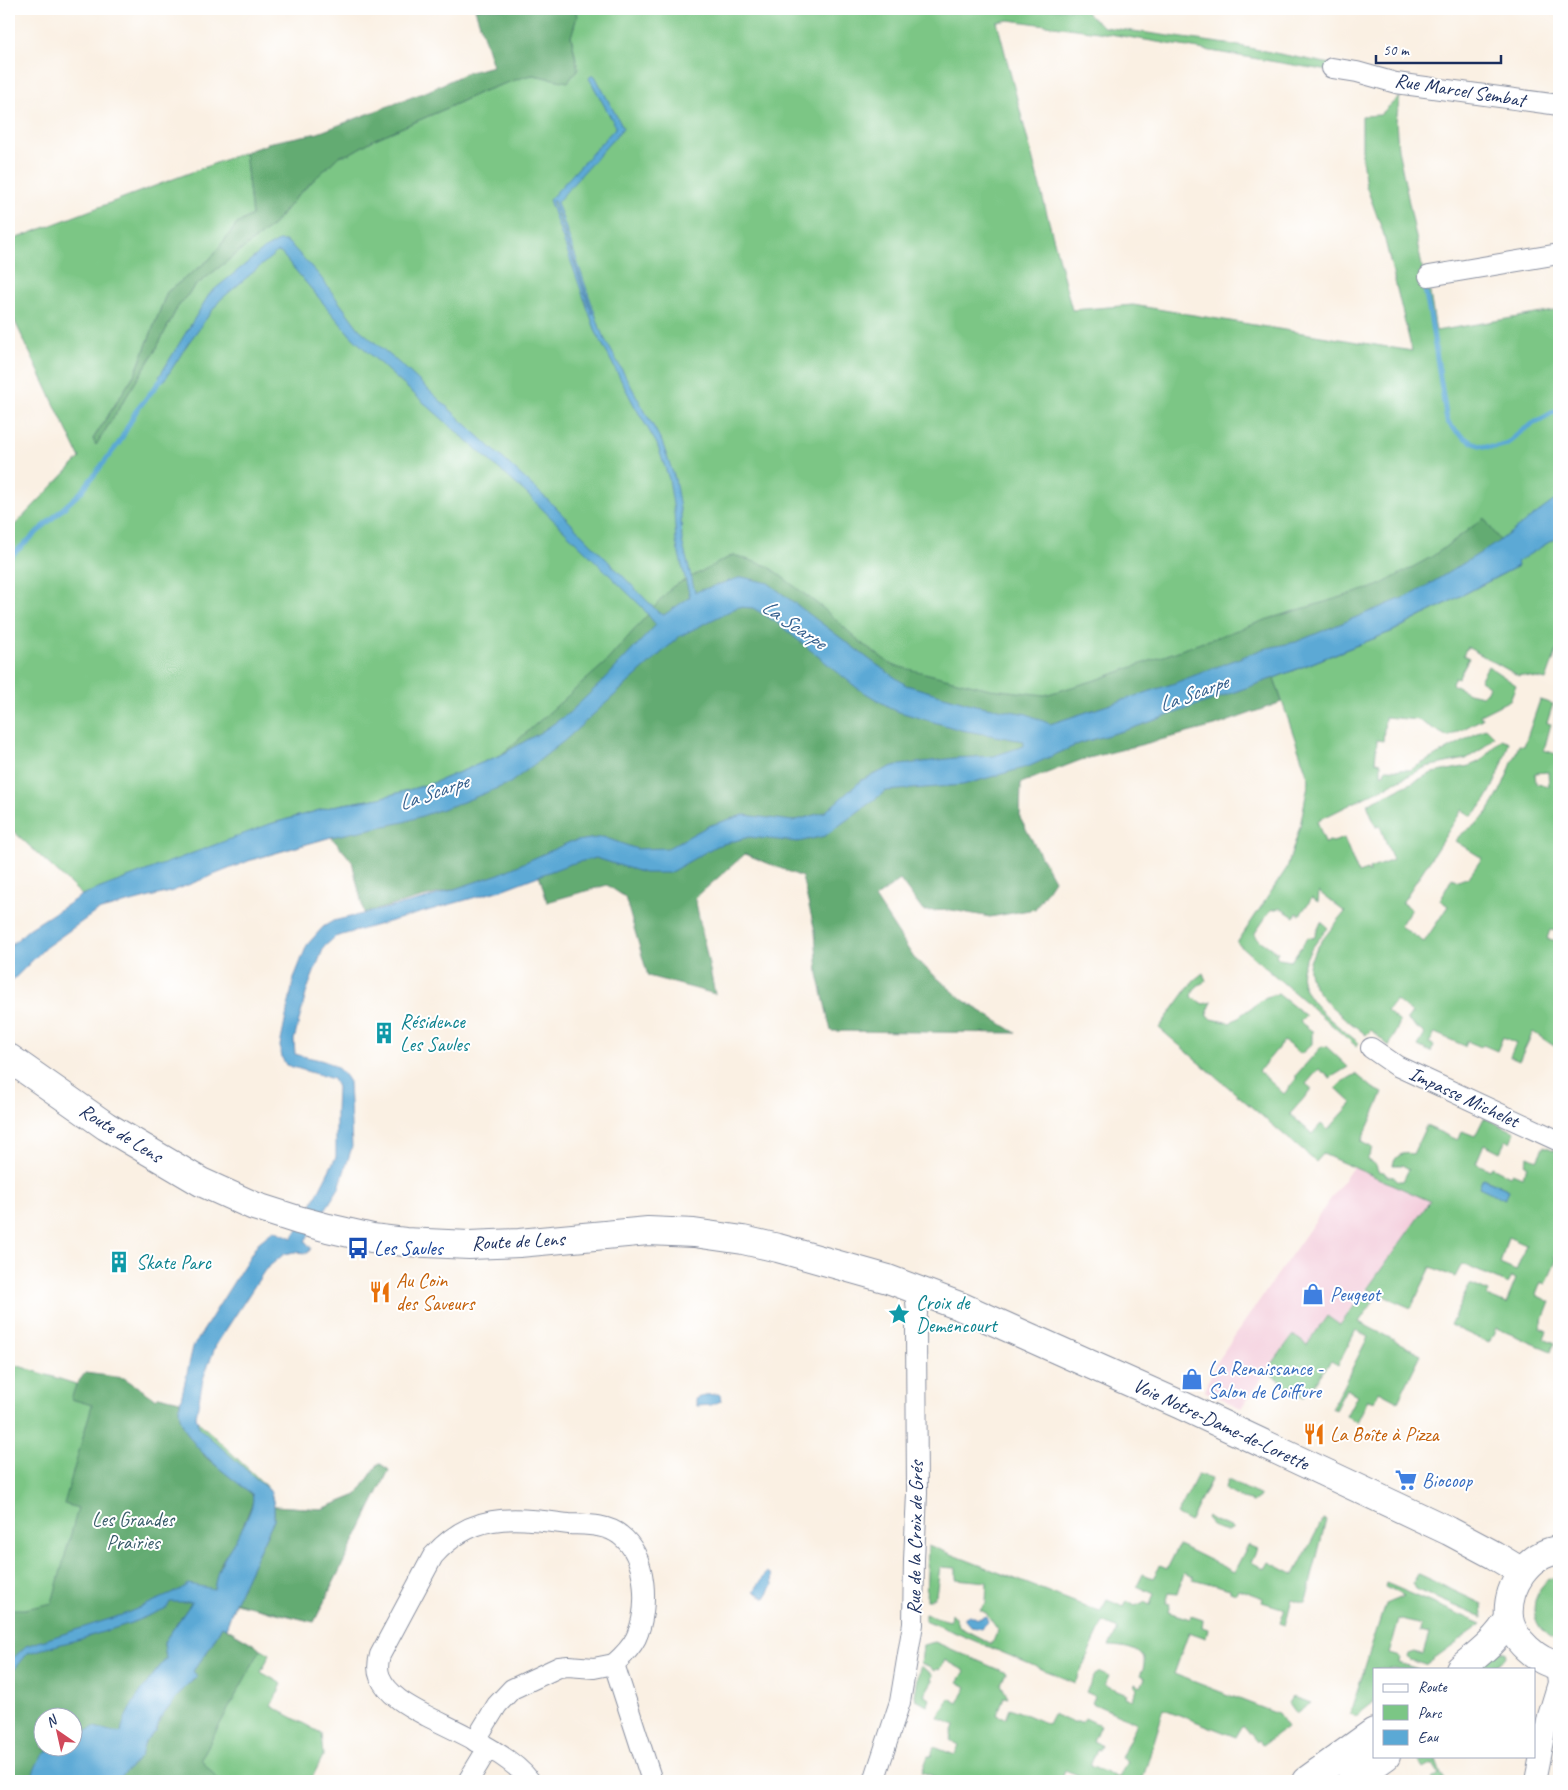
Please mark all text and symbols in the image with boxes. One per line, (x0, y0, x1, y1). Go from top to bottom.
scale bar (1376, 32, 1500, 64)
text: 50 m (1383, 41, 1410, 60)
street label: Rue Marcel Sembat (1393, 67, 1530, 113)
water label: La Scarpe (757, 593, 834, 657)
water label: La Scarpe (1155, 667, 1234, 717)
water label: La Scarpe (395, 767, 474, 816)
place label: Résidence Les Saules (400, 1009, 471, 1057)
building icon: Résidence Les Saules (371, 1020, 397, 1046)
street label: Impasse Michelet (1405, 1061, 1525, 1134)
street label: Route de Lens (75, 1098, 169, 1169)
street label: Route de Lens (471, 1226, 567, 1256)
bus stop icon: Les Saules (345, 1235, 371, 1261)
place label: Les Saules (374, 1236, 445, 1261)
building icon: Skate Parc (106, 1249, 132, 1275)
place label: Skate Parc (136, 1250, 212, 1275)
place label: Au Coin des Saveurs (396, 1268, 476, 1316)
restaurant icon: Au Coin des Saveurs (367, 1279, 393, 1305)
shop icon: Peugeot (1300, 1281, 1326, 1307)
place label: Peugeot (1330, 1282, 1382, 1307)
place label: Croix de Demencourt (916, 1290, 999, 1338)
place icon: Croix de Demencourt (886, 1301, 912, 1327)
place label: La Renaissance - Salon de Coiffure (1208, 1356, 1325, 1404)
shop icon: La Renaissance - Salon de Coiffure (1179, 1366, 1205, 1392)
street label: Voie Notre-Dame-de-Lorette (1129, 1372, 1314, 1476)
restaurant icon: La Boîte à Pizza (1301, 1421, 1327, 1447)
place label: La Boîte à Pizza (1330, 1422, 1440, 1447)
street label: Rue de la Croix de Grés (901, 1459, 929, 1615)
supermarket icon: Biocoop (1393, 1467, 1419, 1493)
place label: Biocoop (1422, 1468, 1474, 1493)
park label: Les Grandes Prairies (92, 1507, 176, 1555)
legend (1373, 1668, 1536, 1758)
text: Route (1418, 1678, 1448, 1697)
text: Parc (1418, 1704, 1442, 1723)
north arrow (32, 1708, 82, 1758)
text: N (43, 1711, 61, 1731)
text: Eau (1418, 1728, 1439, 1747)

